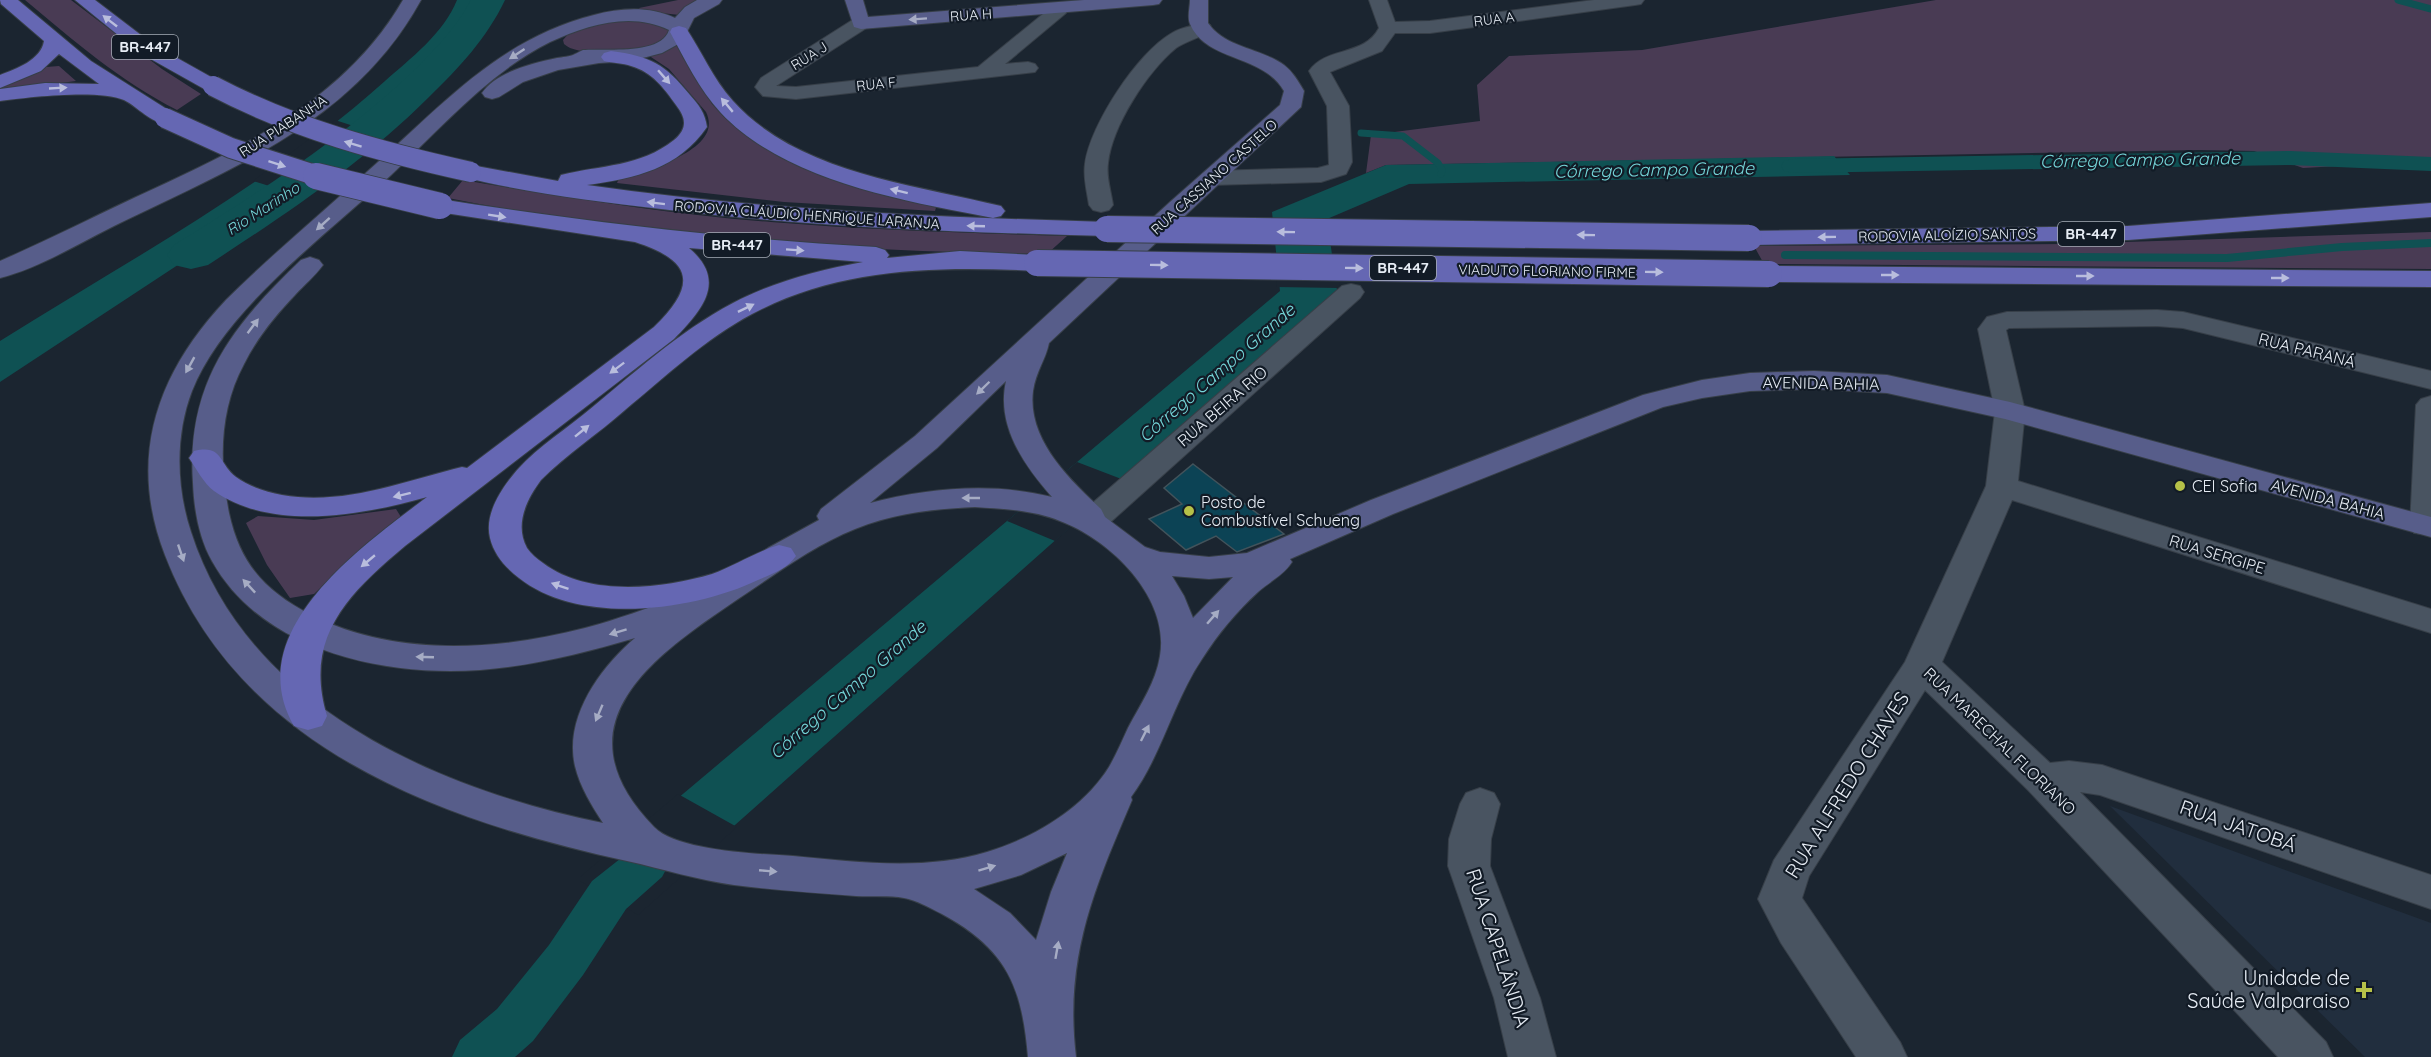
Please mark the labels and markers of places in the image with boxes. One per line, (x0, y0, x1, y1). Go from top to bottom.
place label: CEI Sofia (2192, 476, 2257, 496)
marker: CEI Sofia (2173, 479, 2187, 493)
place label: Posto de Combustível Schueng (1201, 492, 1360, 530)
marker: Posto de Combustível Schueng (1182, 504, 1196, 518)
place label: Unidade de Saúde Valparaiso (2187, 965, 2350, 1013)
marker: Unidade de Saúde Valparaiso (2355, 981, 2373, 999)

